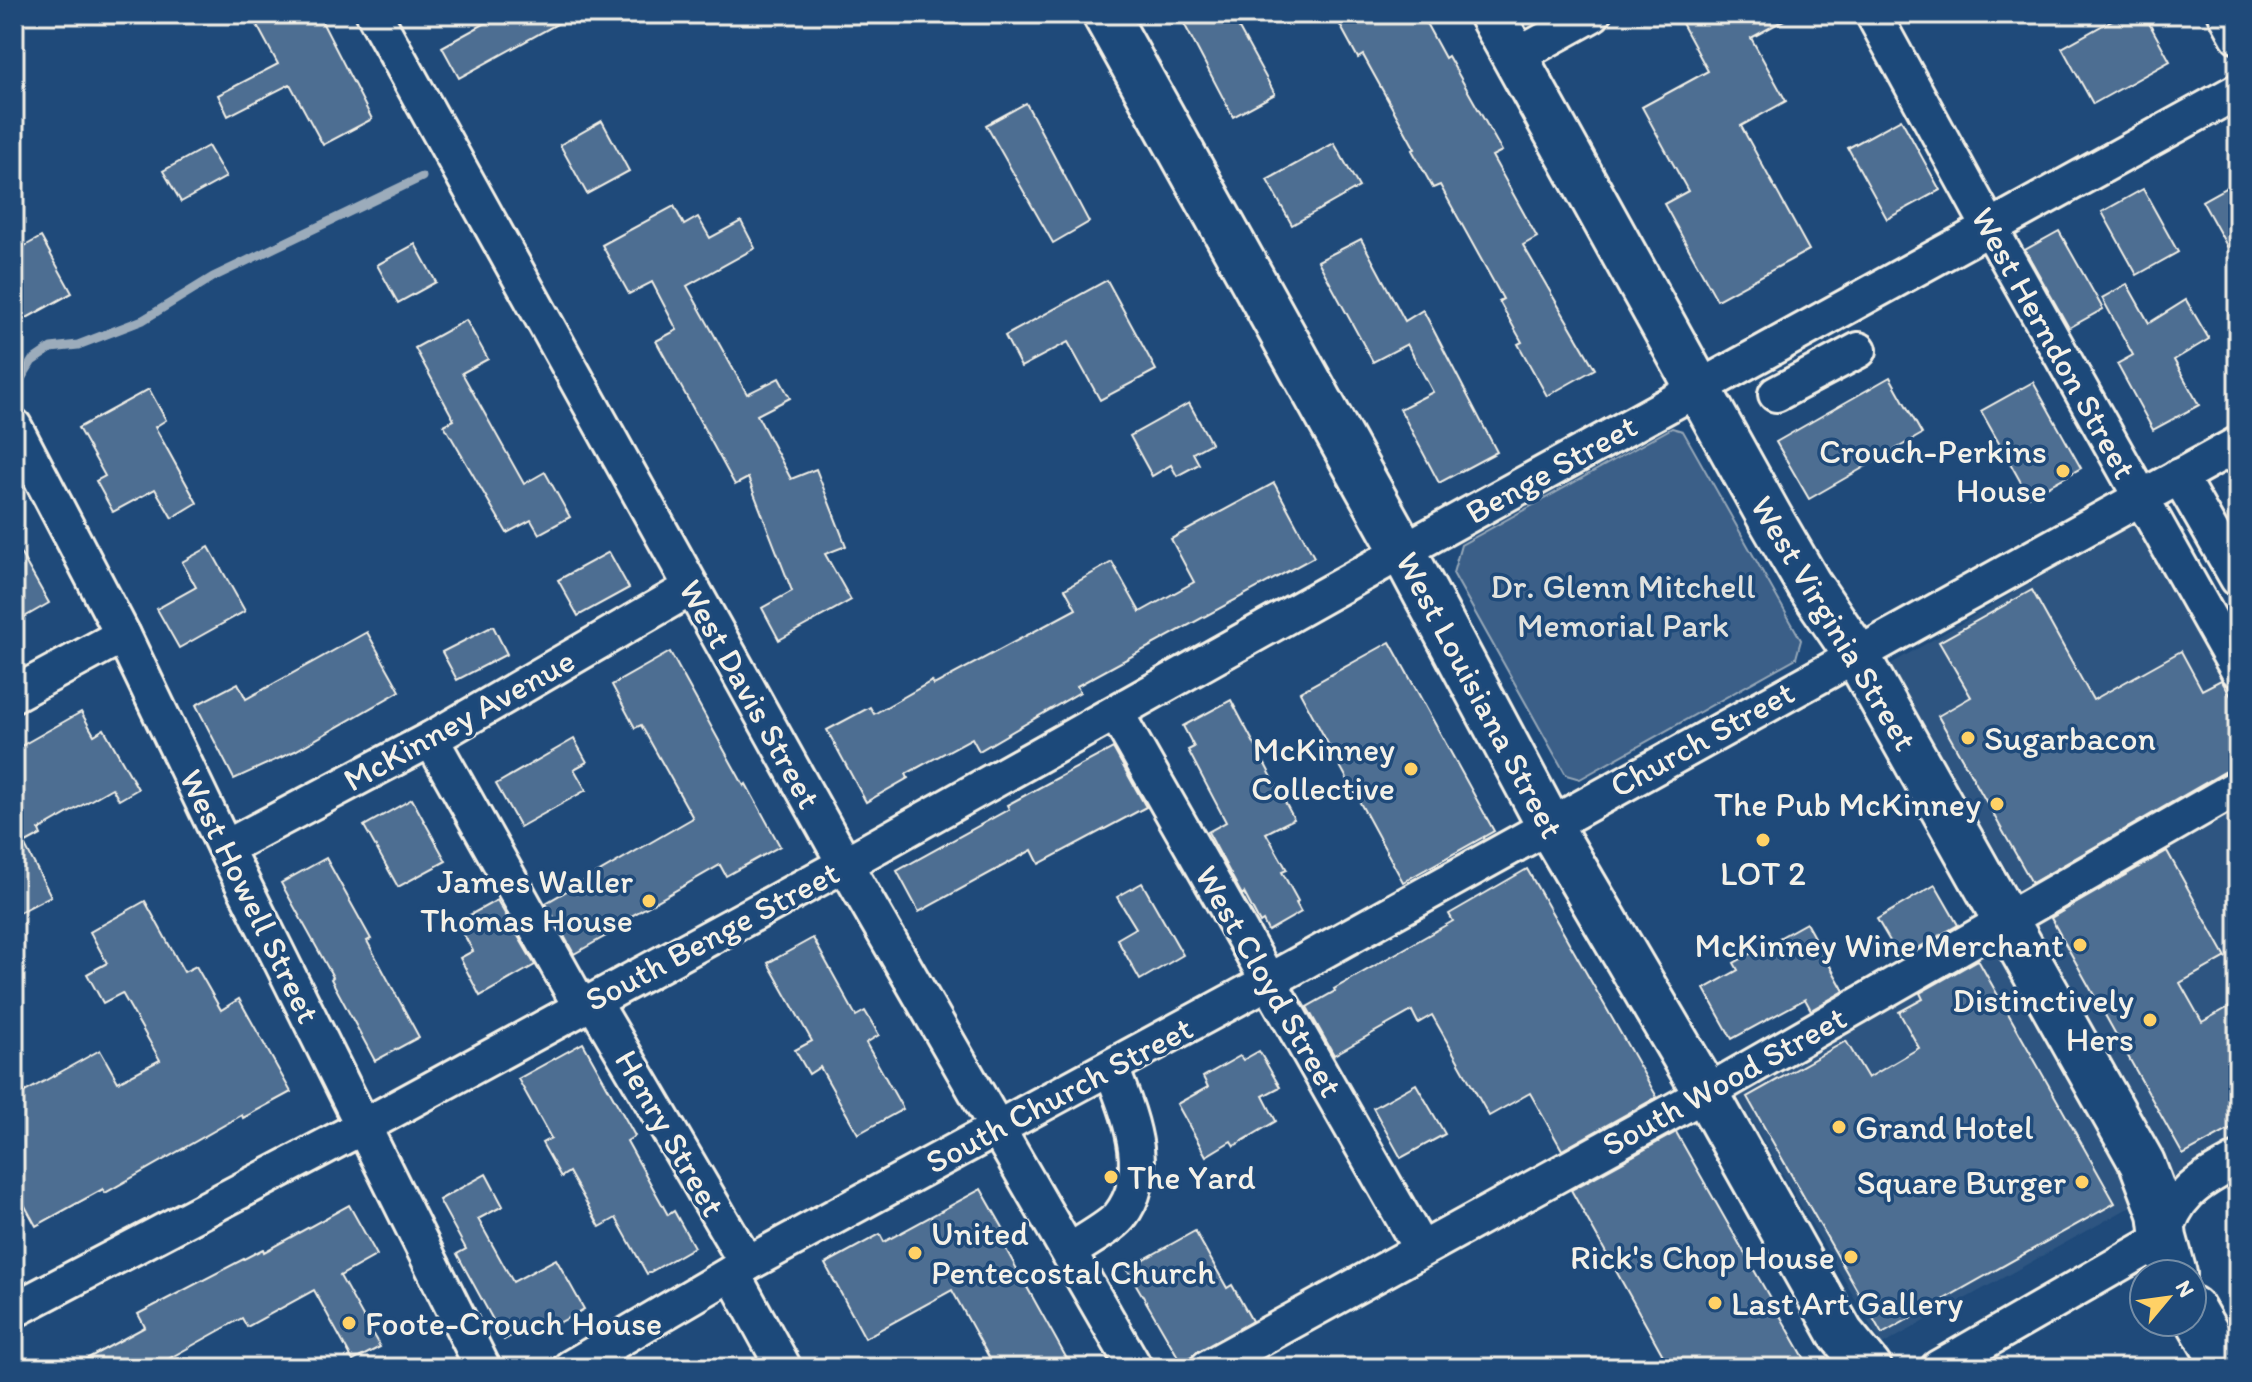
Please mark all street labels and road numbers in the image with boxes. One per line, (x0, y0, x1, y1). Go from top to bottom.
street label: West Herndon Street (1962, 200, 2146, 486)
street label: Benge Street (1458, 405, 1644, 533)
street label: West Virginia Street (1742, 488, 1926, 758)
street label: West Louisiana Street (1387, 545, 1573, 845)
street label: West Davis Street (670, 572, 830, 816)
street label: McKinney Avenue (336, 640, 582, 800)
street label: Church Street (1603, 672, 1801, 806)
street label: West Howell Street (171, 762, 329, 1030)
street label: South Benge Street (578, 852, 846, 1020)
street label: West Cloyd Street (1186, 858, 1352, 1104)
street label: South Wood Street (1595, 997, 1853, 1165)
street label: South Church Street (919, 1007, 1199, 1183)
street label: Henry Street (606, 1042, 734, 1224)

